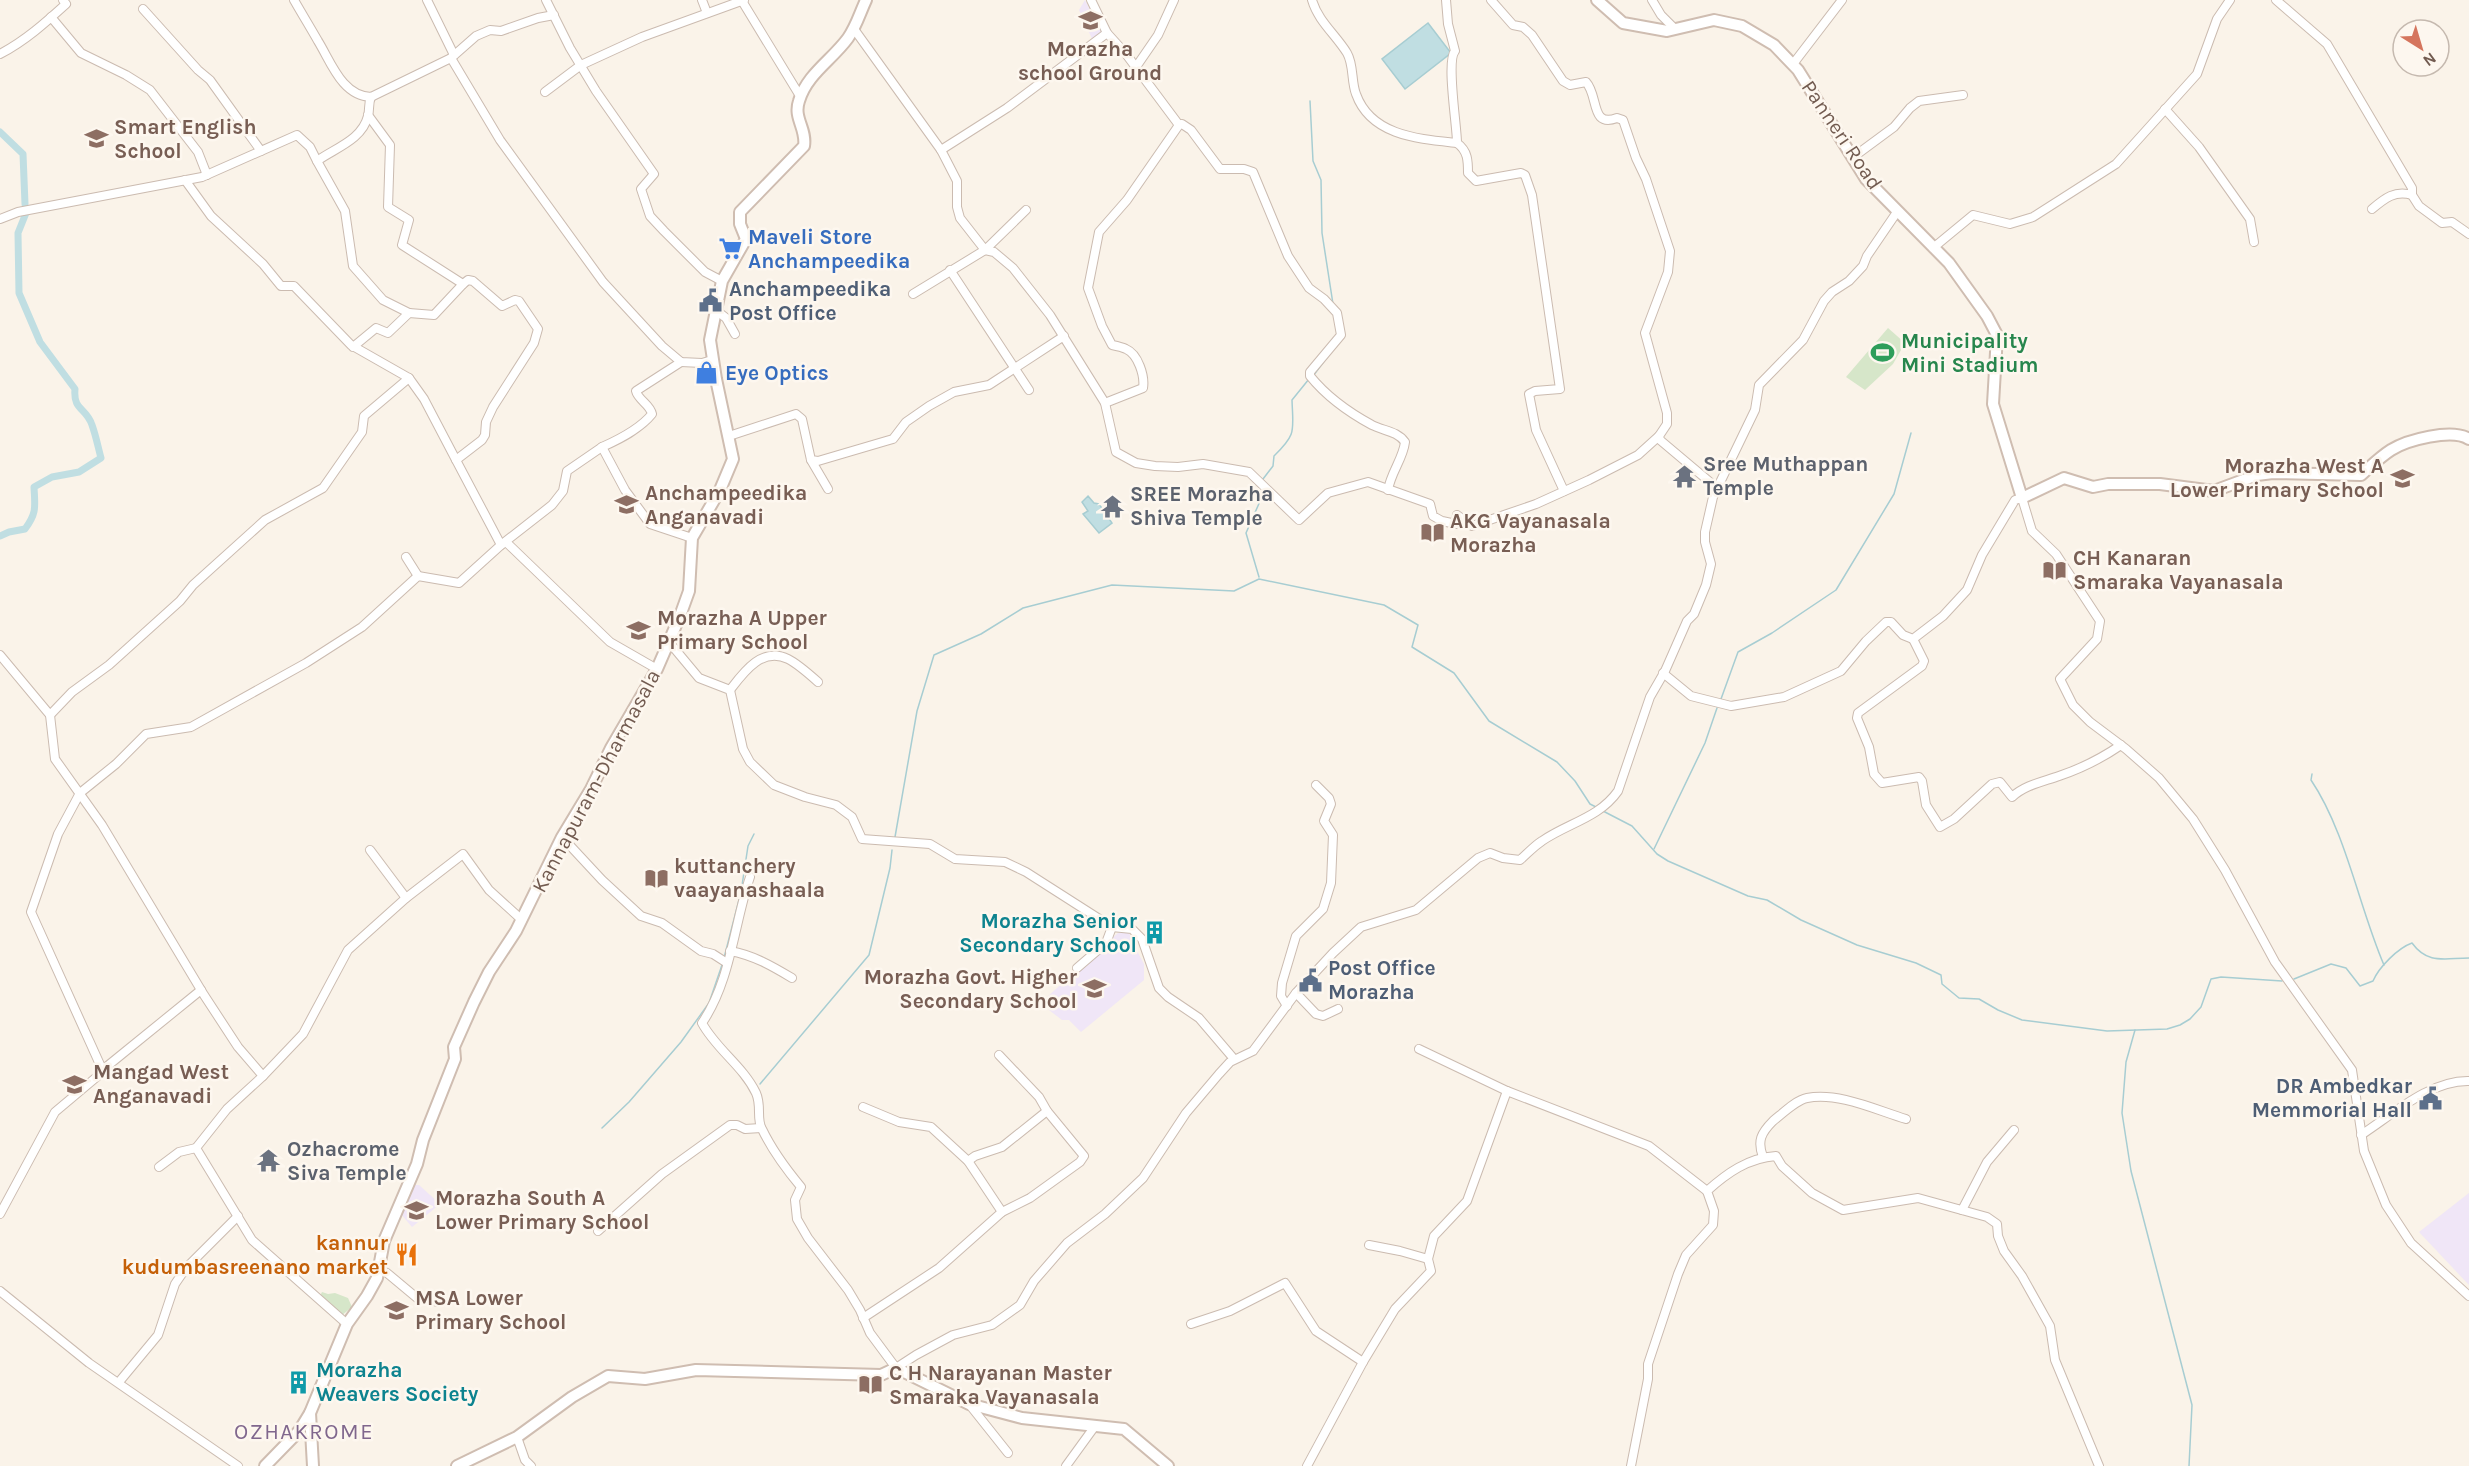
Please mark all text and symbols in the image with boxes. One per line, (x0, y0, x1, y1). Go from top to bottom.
school or university icon: Morazha school Ground (1077, 8, 1103, 34)
north arrow (2391, 18, 2451, 78)
place label: Morazha school Ground (1018, 37, 1162, 85)
text: N (2419, 49, 2440, 71)
street label: Panneri Road (1797, 76, 1887, 194)
place label: Smart English School (114, 115, 257, 163)
school or university icon: Smart English School (83, 126, 109, 152)
place label: Maveli Store Anchampeedika (748, 225, 910, 273)
supermarket icon: Maveli Store Anchampeedika (717, 236, 743, 262)
place label: Anchampeedika Post Office (729, 277, 891, 325)
public building icon: Anchampeedika Post Office (698, 288, 724, 314)
place label: Municipality Mini Stadium (1901, 329, 2038, 377)
sports icon: Municipality Mini Stadium (1870, 340, 1896, 366)
shop icon: Eye Optics (694, 360, 720, 386)
place label: Eye Optics (725, 361, 829, 385)
place label: Sree Muthappan Temple (1703, 452, 1868, 500)
place label: Morazha West A Lower Primary School (2170, 454, 2384, 502)
temple icon: Sree Muthappan Temple (1672, 463, 1698, 489)
school or university icon: Morazha West A Lower Primary School (2389, 465, 2415, 491)
place label: Anchampeedika Anganavadi (645, 481, 807, 529)
place label: SREE Morazha Shiva Temple (1130, 482, 1273, 530)
school or university icon: Anchampeedika Anganavadi (614, 492, 640, 518)
temple icon: SREE Morazha Shiva Temple (1099, 493, 1125, 519)
place label: AKG Vayanasala Morazha (1450, 509, 1611, 557)
library icon: AKG Vayanasala Morazha (1419, 520, 1445, 546)
place label: CH Kanaran Smaraka Vayanasala (2073, 546, 2284, 594)
library icon: CH Kanaran Smaraka Vayanasala (2042, 557, 2068, 583)
place label: Morazha A Upper Primary School (657, 606, 828, 654)
school or university icon: Morazha A Upper Primary School (626, 617, 652, 643)
street label: Kannapuram-Dharmasala (527, 665, 665, 897)
place label: kuttanchery vaayanashaala (674, 854, 825, 902)
library icon: kuttanchery vaayanashaala (643, 865, 669, 891)
place label: Morazha Senior Secondary School (959, 909, 1138, 957)
building icon: Morazha Senior Secondary School (1142, 920, 1168, 946)
place label: Post Office Morazha (1328, 956, 1436, 1004)
place label: Morazha Govt. Higher Secondary School (864, 965, 1078, 1013)
public building icon: Post Office Morazha (1297, 967, 1323, 993)
school or university icon: Morazha Govt. Higher Secondary School (1082, 976, 1108, 1002)
place label: Mangad West Anganavadi (93, 1060, 229, 1108)
school or university icon: Mangad West Anganavadi (62, 1071, 88, 1097)
place label: DR Ambedkar Memmorial Hall (2252, 1074, 2413, 1122)
public building icon: DR Ambedkar Memmorial Hall (2417, 1085, 2443, 1111)
place label: Ozhacrome Siva Temple (287, 1137, 407, 1185)
temple icon: Ozhacrome Siva Temple (256, 1148, 282, 1174)
place label: Morazha South A Lower Primary School (435, 1186, 649, 1234)
school or university icon: Morazha South A Lower Primary School (404, 1197, 430, 1223)
place label: kannur kudumbasreenano market (122, 1231, 389, 1279)
restaurant icon: kannur kudumbasreenano market (393, 1242, 419, 1268)
place label: MSA Lower Primary School (415, 1286, 566, 1334)
school or university icon: MSA Lower Primary School (384, 1297, 410, 1323)
place label: Morazha Weavers Society (316, 1358, 479, 1406)
place label: C H Narayanan Master Smaraka Vayanasala (889, 1361, 1112, 1409)
building icon: Morazha Weavers Society (285, 1369, 311, 1395)
library icon: C H Narayanan Master Smaraka Vayanasala (858, 1372, 884, 1398)
district label: OZHAKROME (234, 1419, 374, 1445)

